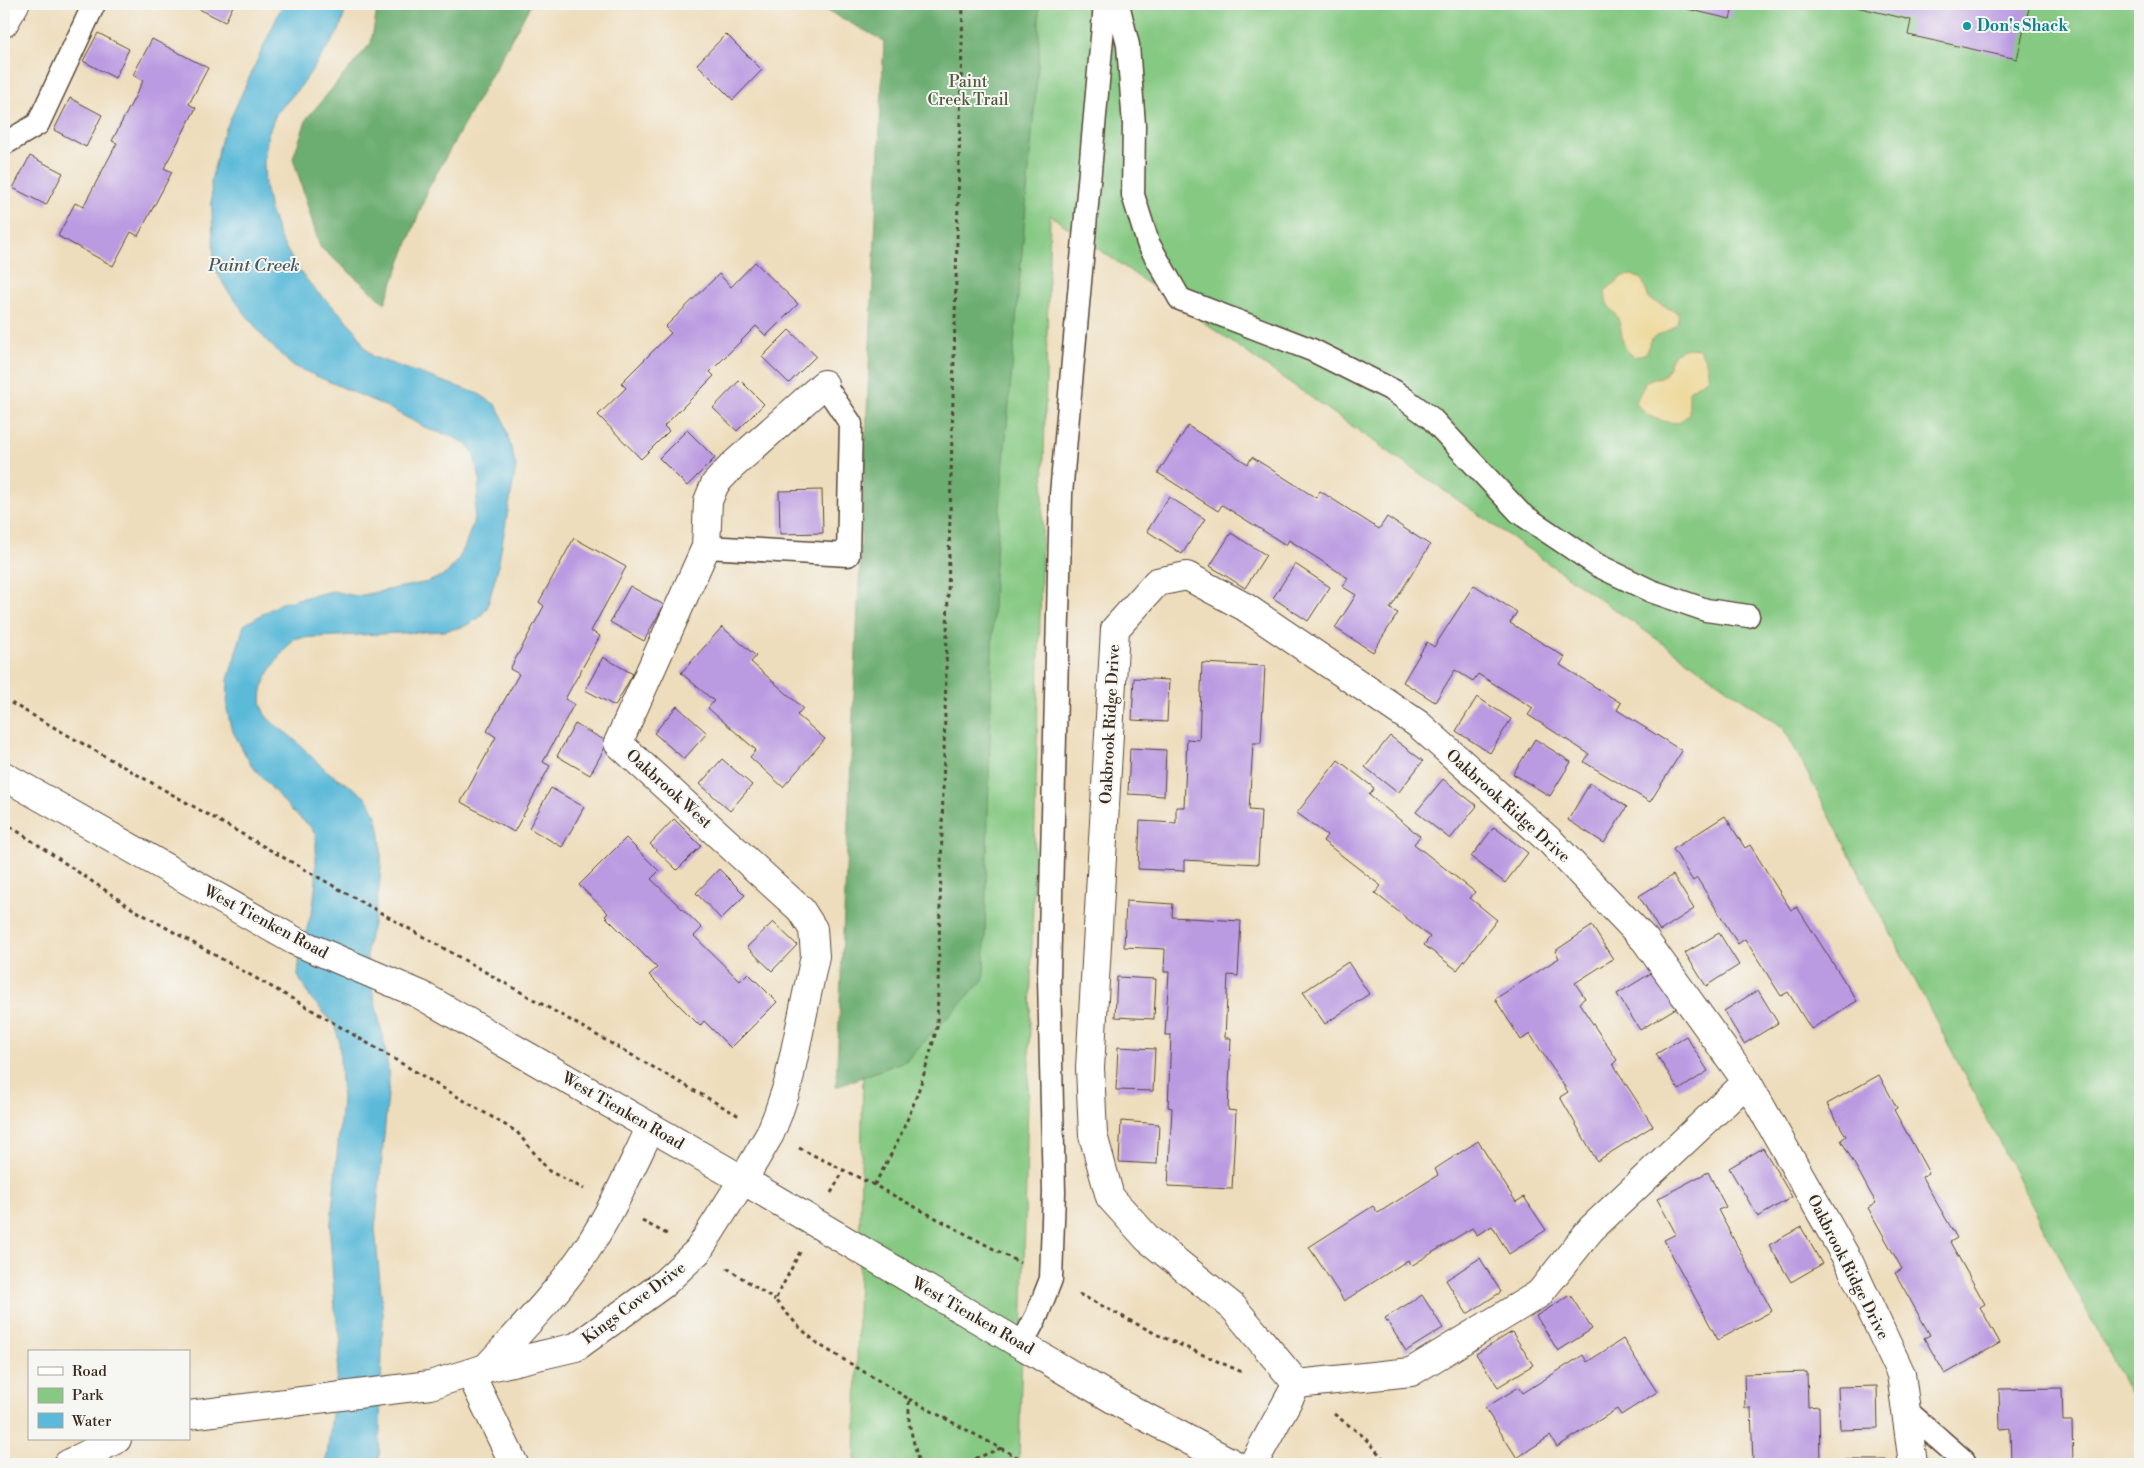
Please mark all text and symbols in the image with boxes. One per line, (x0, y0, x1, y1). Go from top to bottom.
place label: Don's Shack (1977, 16, 2069, 36)
marker: Don's Shack (1961, 20, 1973, 32)
park label: Paint Creek Trail (927, 72, 1009, 110)
water label: Paint Creek (207, 254, 300, 277)
street label: Oakbrook Ridge Drive (1096, 644, 1124, 804)
street label: Oakbrook West (622, 745, 716, 833)
street label: Oakbrook Ridge Drive (1442, 745, 1574, 867)
street label: West Tienken Road (200, 880, 332, 963)
street label: West Tienken Road (557, 1067, 688, 1154)
street label: Oakbrook Ridge Drive (1803, 1191, 1893, 1343)
street label: Kings Cove Drive (578, 1258, 690, 1348)
street label: West Tienken Road (907, 1272, 1038, 1359)
legend (28, 1350, 190, 1440)
text: Road (72, 1362, 107, 1381)
text: Park (72, 1386, 104, 1405)
text: Water (71, 1412, 112, 1431)

